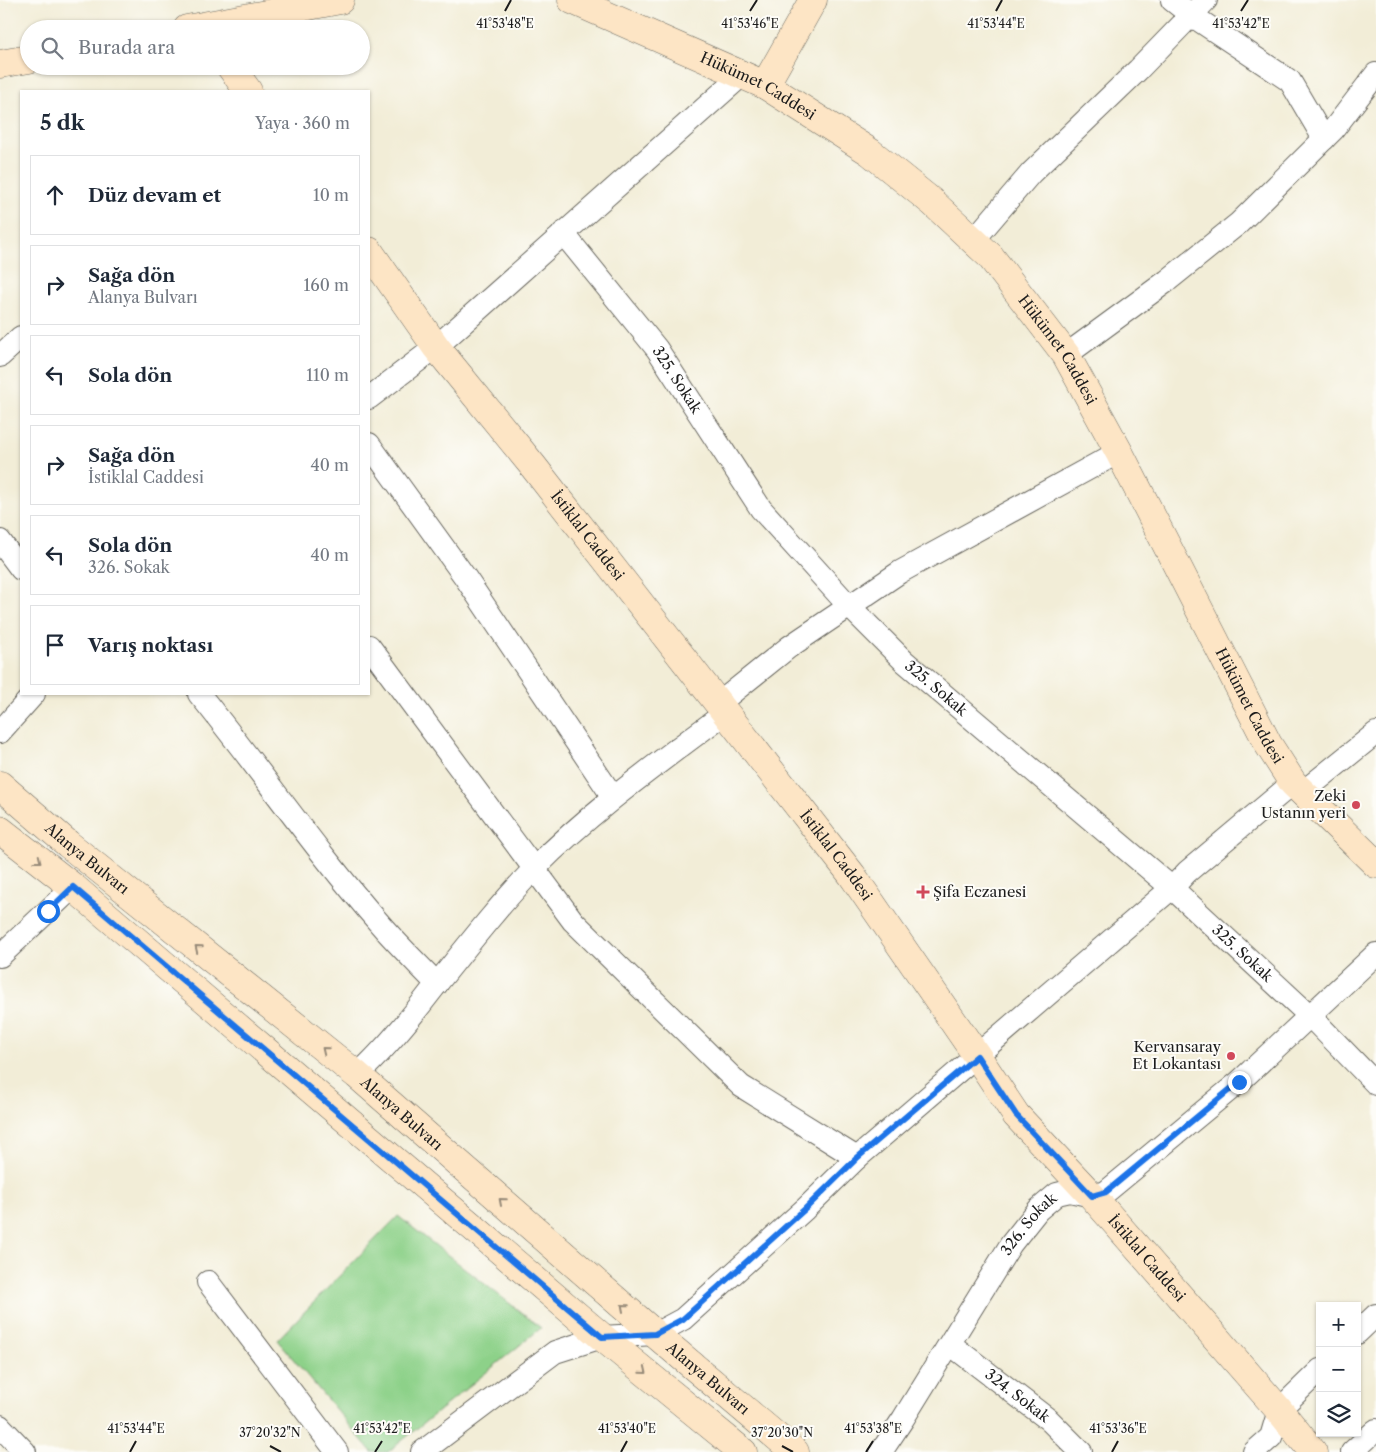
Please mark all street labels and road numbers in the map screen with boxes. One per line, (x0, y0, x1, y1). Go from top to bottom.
street label: Hükümet Caddesi (697, 48, 820, 124)
street label: Hükümet Caddesi (1014, 291, 1101, 408)
street label: 325. Sokak (649, 342, 707, 418)
street label: İstiklal Caddesi (547, 487, 629, 584)
street label: Hükümet Caddesi (1212, 644, 1288, 767)
street label: 325. Sokak (901, 656, 973, 721)
street label: İstiklal Caddesi (796, 806, 877, 904)
street label: Alanya Bulvarı (41, 818, 133, 898)
street label: 325. Sokak (1208, 920, 1278, 987)
street label: Alanya Bulvarı (356, 1072, 447, 1154)
street label: 326. Sokak (996, 1188, 1061, 1259)
street label: İstiklal Caddesi (1104, 1211, 1190, 1306)
street label: Alanya Bulvarı (662, 1337, 754, 1419)
street label: 324. Sokak (982, 1364, 1055, 1427)

